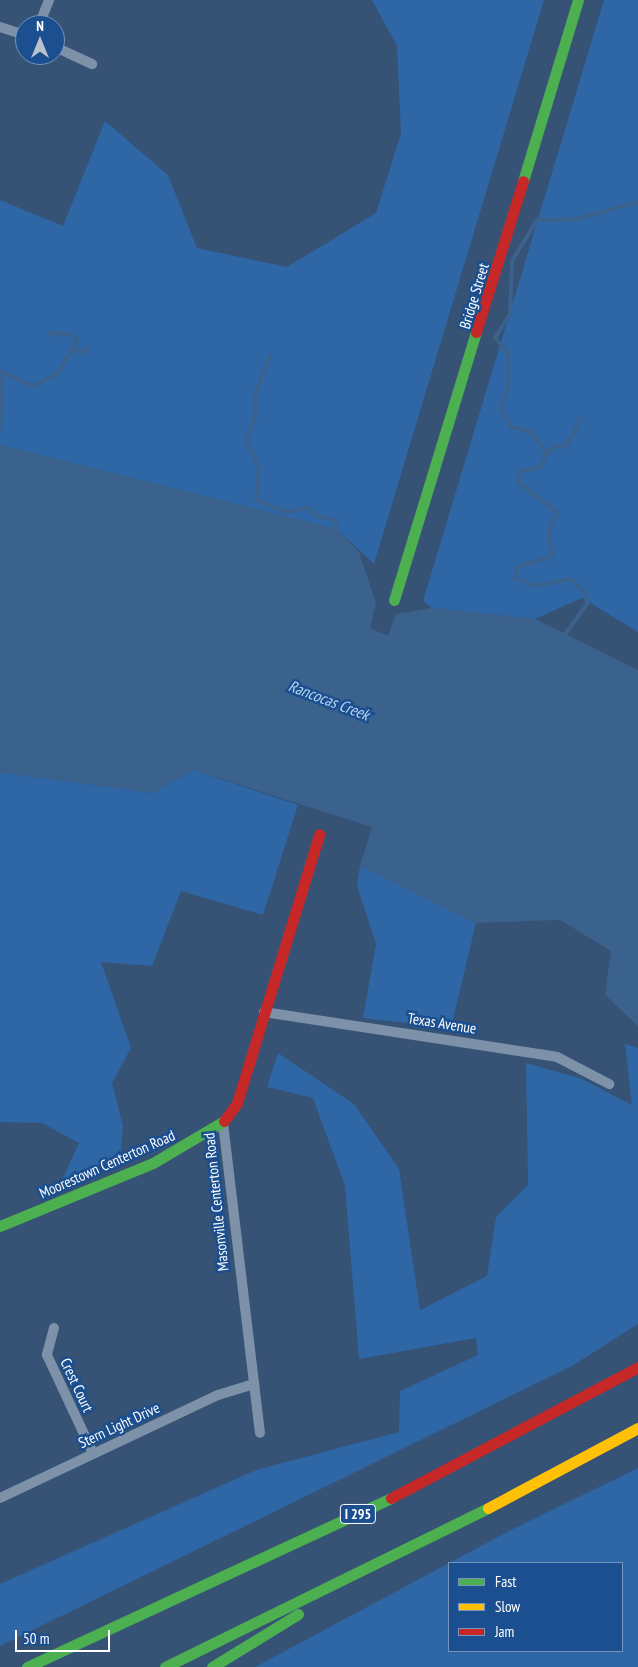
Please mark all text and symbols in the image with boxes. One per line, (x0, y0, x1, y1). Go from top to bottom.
north arrow (15, 15, 65, 65)
text: N (36, 17, 44, 35)
street label: Bridge Street (455, 261, 493, 331)
water label: Rancocas Creek (286, 676, 372, 724)
street label: Texas Avenue (406, 1009, 478, 1037)
street label: Moorestown Centerton Road (36, 1126, 178, 1202)
street label: Masonville Centerton Road (200, 1132, 232, 1272)
street label: Crest Court (57, 1355, 97, 1415)
street label: Stern Light Drive (75, 1398, 163, 1452)
road number: I 295 (339, 1502, 377, 1526)
legend (448, 1562, 623, 1652)
text: Fast (495, 1572, 516, 1591)
text: Slow (495, 1597, 520, 1616)
scale bar (18, 1620, 112, 1652)
text: Jam (495, 1622, 514, 1641)
text: 50 m (23, 1629, 49, 1648)

